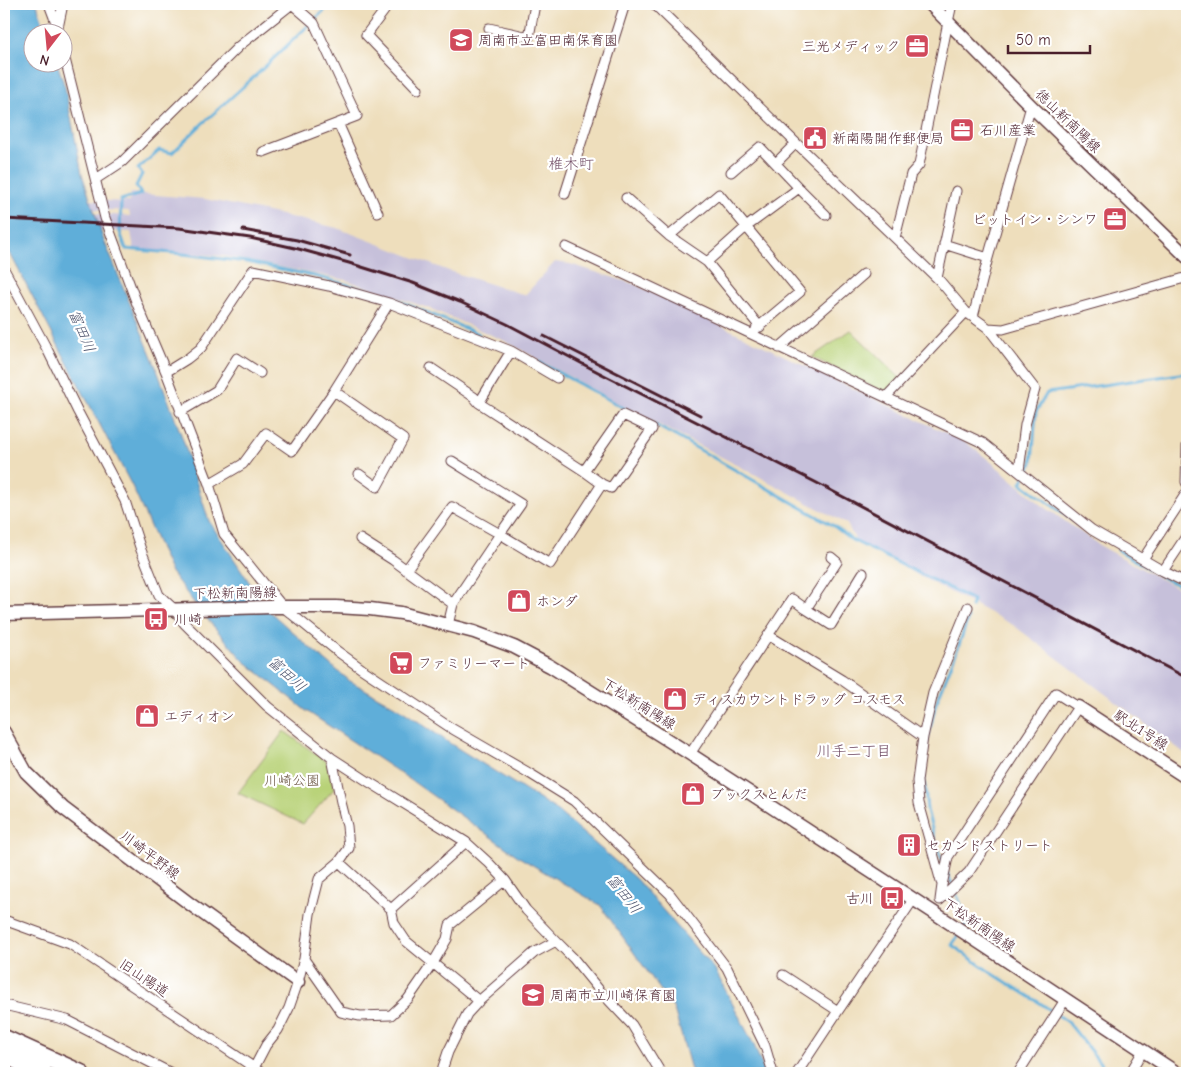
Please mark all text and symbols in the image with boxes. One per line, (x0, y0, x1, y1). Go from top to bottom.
north arrow (22, 22, 72, 72)
scale bar (1008, 22, 1091, 54)
school or university icon: 周南市立富田南保育園 (448, 27, 474, 53)
text: 50 m (1016, 31, 1051, 49)
place label: 周南市立富田南保育園 (478, 32, 618, 49)
office icon: 三光メディック (904, 33, 930, 59)
place label: 三光メディック (802, 38, 900, 55)
text: N (38, 51, 51, 69)
street label: 徳山新南陽線 (1032, 86, 1104, 156)
office icon: 石川産業 (949, 117, 975, 143)
place label: 石川産業 (980, 122, 1036, 139)
public building icon: 新南陽開作郵便局 (802, 125, 828, 151)
place label: 新南陽開作郵便局 (832, 130, 944, 147)
district label: 椎木町 (548, 155, 594, 173)
office icon: ビットイン・シンワ (1102, 206, 1128, 232)
place label: ビットイン・シンワ (972, 211, 1098, 228)
water label: 富田川 (65, 307, 99, 355)
street label: 下松新南陽線 (193, 584, 277, 602)
shop icon: ホンダ (506, 588, 532, 614)
place label: ホンダ (536, 593, 577, 610)
bus stop icon: 川崎 (143, 606, 169, 632)
place label: 川崎 (174, 611, 202, 628)
supermarket icon: ファミリーマート (388, 650, 414, 676)
water label: 富田川 (264, 652, 310, 696)
place label: ファミリーマート (418, 655, 530, 672)
street label: 下松新南陽線 (599, 675, 679, 733)
shop icon: ディスカウントドラッグ コスモス (662, 686, 688, 712)
place label: ディスカウントドラッグ コスモス (692, 691, 906, 708)
shop icon: エディオン (134, 703, 160, 729)
street label: 駅北1号線 (1111, 706, 1171, 754)
place label: エディオン (164, 708, 235, 725)
district label: 川手二丁目 (816, 742, 892, 760)
park label: 川崎公園 (264, 772, 320, 789)
shop icon: ブックスとんだ (680, 781, 706, 807)
place label: ブックスとんだ (710, 786, 808, 803)
street label: 川崎平野線 (117, 827, 183, 883)
building icon: セカンドストリート (896, 832, 922, 858)
place label: セカンドストリート (926, 837, 1053, 854)
water label: 富田川 (603, 871, 645, 917)
bus stop icon: 古川 (879, 885, 905, 911)
place label: 古川 (846, 890, 874, 907)
street label: 下松新南陽線 (939, 894, 1019, 956)
street label: 旧山陽道 (116, 955, 172, 1001)
school or university icon: 周南市立川崎保育園 (520, 982, 546, 1008)
place label: 周南市立川崎保育園 (550, 987, 676, 1004)

